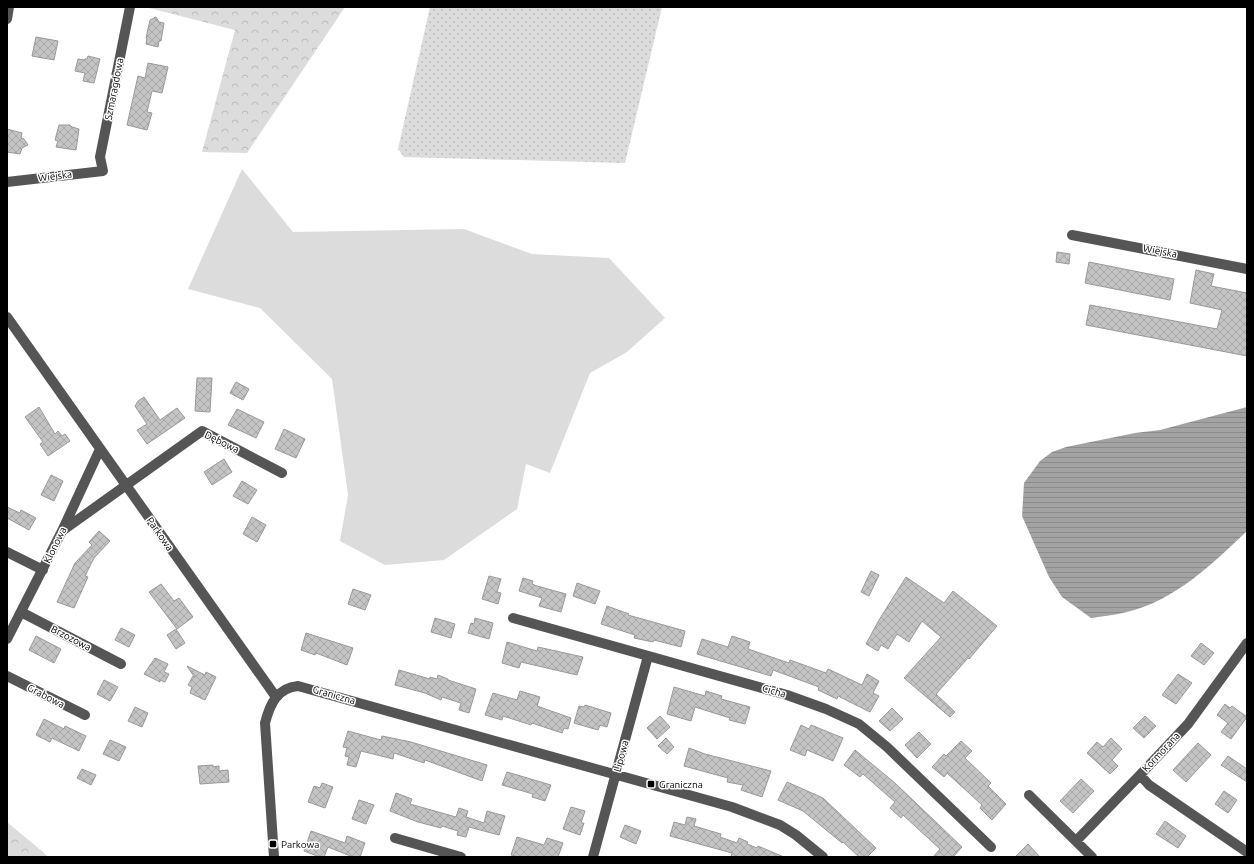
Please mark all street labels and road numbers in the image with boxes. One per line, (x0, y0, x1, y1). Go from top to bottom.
street label: Szmaragdowa (103, 57, 125, 121)
street label: Wiejska (37, 168, 73, 184)
street label: Wiejska (1142, 242, 1178, 260)
street label: Dębowa (203, 429, 241, 455)
street label: Parkowa (144, 515, 176, 553)
street label: Klonowa (42, 525, 68, 565)
street label: Brzozowa (49, 623, 93, 653)
street label: Grabowa (26, 682, 66, 710)
street label: Cicha (761, 682, 787, 700)
street label: Graniczna (311, 684, 357, 706)
street label: Kormorana (1140, 730, 1182, 774)
street label: Lipowa (612, 739, 630, 773)

